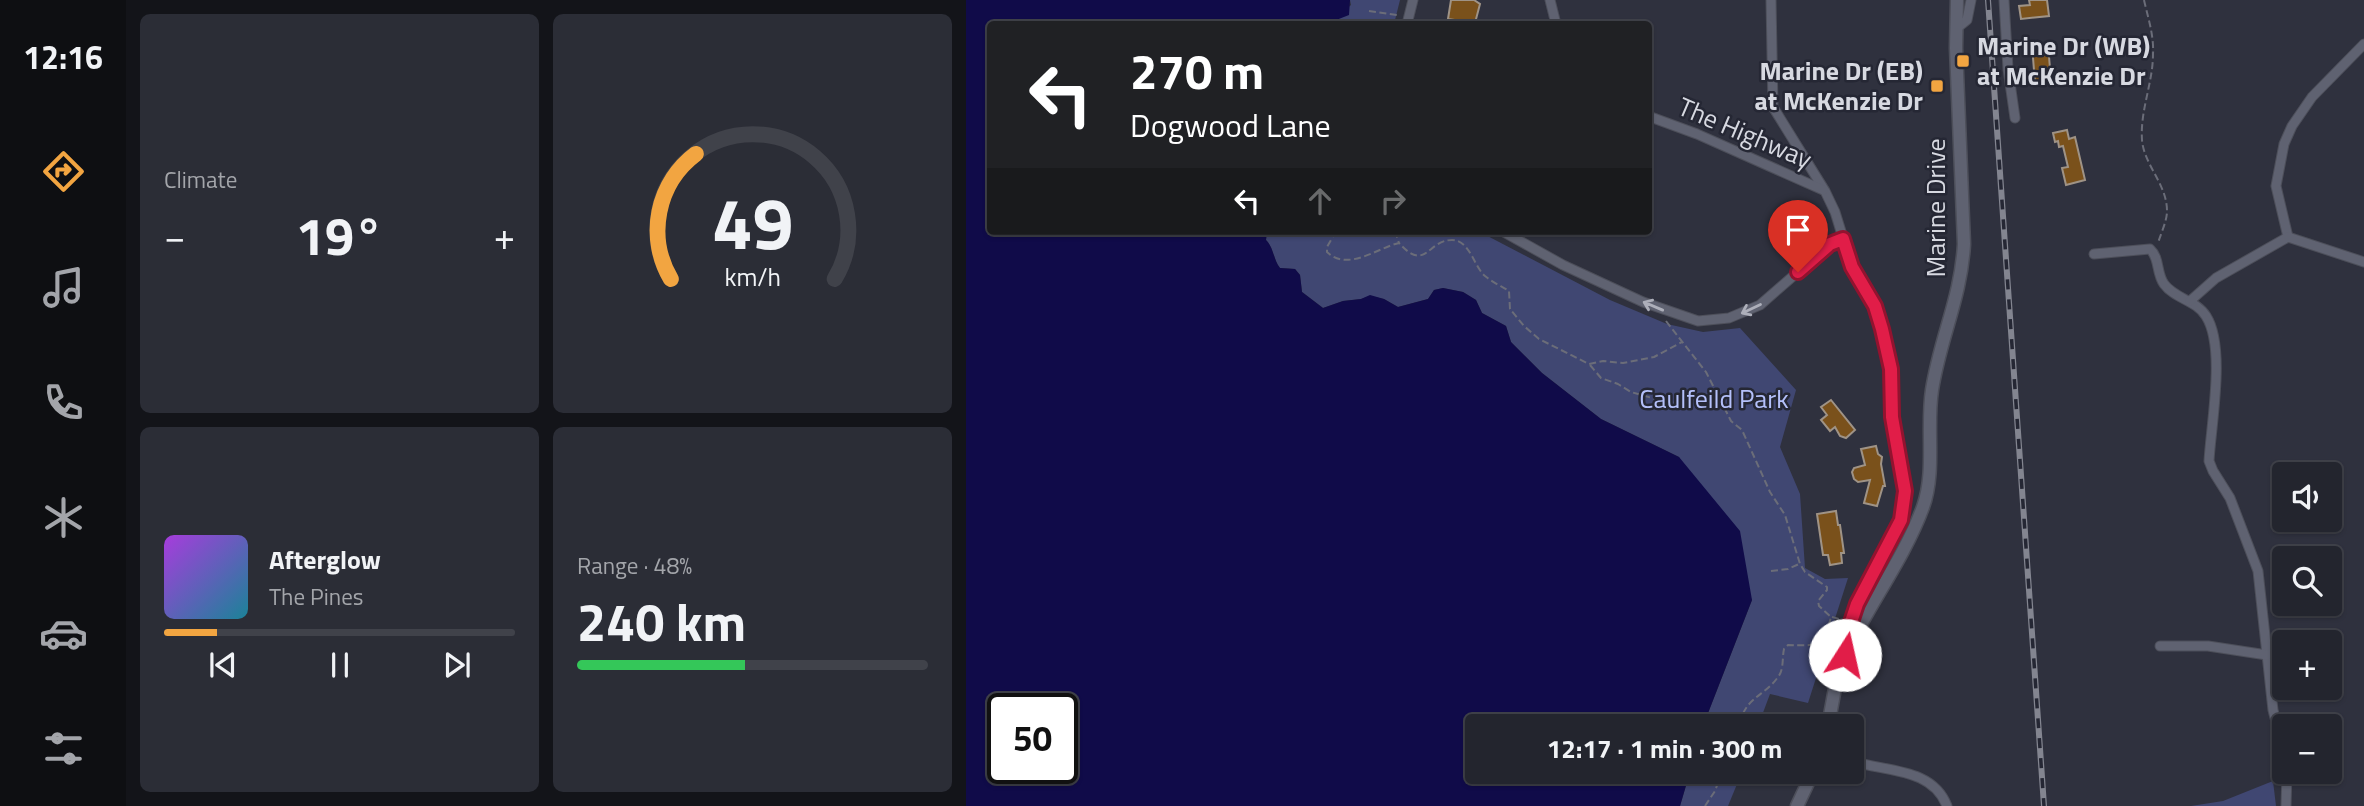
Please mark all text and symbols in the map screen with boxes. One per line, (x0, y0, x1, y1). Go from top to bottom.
place label: Marine Dr (WB) at McKenzie Dr (1977, 26, 2150, 95)
text: 12:16 (23, 33, 103, 81)
text: 270 m (1130, 33, 1264, 108)
icon: left (1015, 49, 1106, 140)
place label: Marine Dr (EB) at McKenzie Dr (1754, 51, 1923, 120)
marker: Marine Dr (WB) at McKenzie Dr (1955, 53, 1971, 69)
marker: Marine Dr (EB) at McKenzie Dr (1929, 78, 1945, 94)
street label: The Highway (1672, 87, 1818, 178)
text: Dogwood Lane (1130, 101, 1331, 149)
street label: Marine Drive (1916, 138, 1955, 278)
icon: directions (39, 147, 88, 196)
text: Climate (164, 162, 237, 197)
text: 49 (712, 168, 793, 278)
icon: left (1228, 182, 1266, 220)
icon: ahead (1301, 182, 1339, 220)
icon: right (1374, 182, 1412, 220)
text: 19° (296, 196, 383, 275)
pin (1768, 200, 1828, 272)
text: − (164, 207, 185, 265)
text: + (494, 207, 515, 265)
icon: arrive (1779, 211, 1817, 249)
text: km/h (724, 258, 781, 296)
icon: music (39, 263, 88, 312)
one-way arrow (1643, 298, 1664, 311)
one-way arrow (1741, 303, 1762, 316)
icon: phone (39, 378, 88, 427)
park label: Caulfeild Park (1639, 379, 1789, 418)
map controls (2272, 462, 2342, 784)
button: sound (2272, 462, 2342, 532)
icon: climate (39, 493, 88, 542)
text: Afterglow (269, 540, 381, 579)
button: search (2272, 546, 2342, 616)
text: Range · 48% (577, 548, 692, 583)
text: The Pines (269, 579, 363, 614)
text: 240 km (577, 582, 746, 661)
icon: car (39, 609, 88, 658)
position arrow (1808, 618, 1882, 692)
button: + (2272, 630, 2342, 700)
icon: previous (204, 646, 242, 684)
icon: pause (321, 646, 359, 684)
icon: next (438, 646, 476, 684)
speed limit sign: 50 (987, 693, 1078, 784)
button: − (2272, 714, 2342, 784)
icon: filters (39, 724, 88, 773)
text: 12:17 · 1 min · 300 m (1547, 729, 1782, 768)

